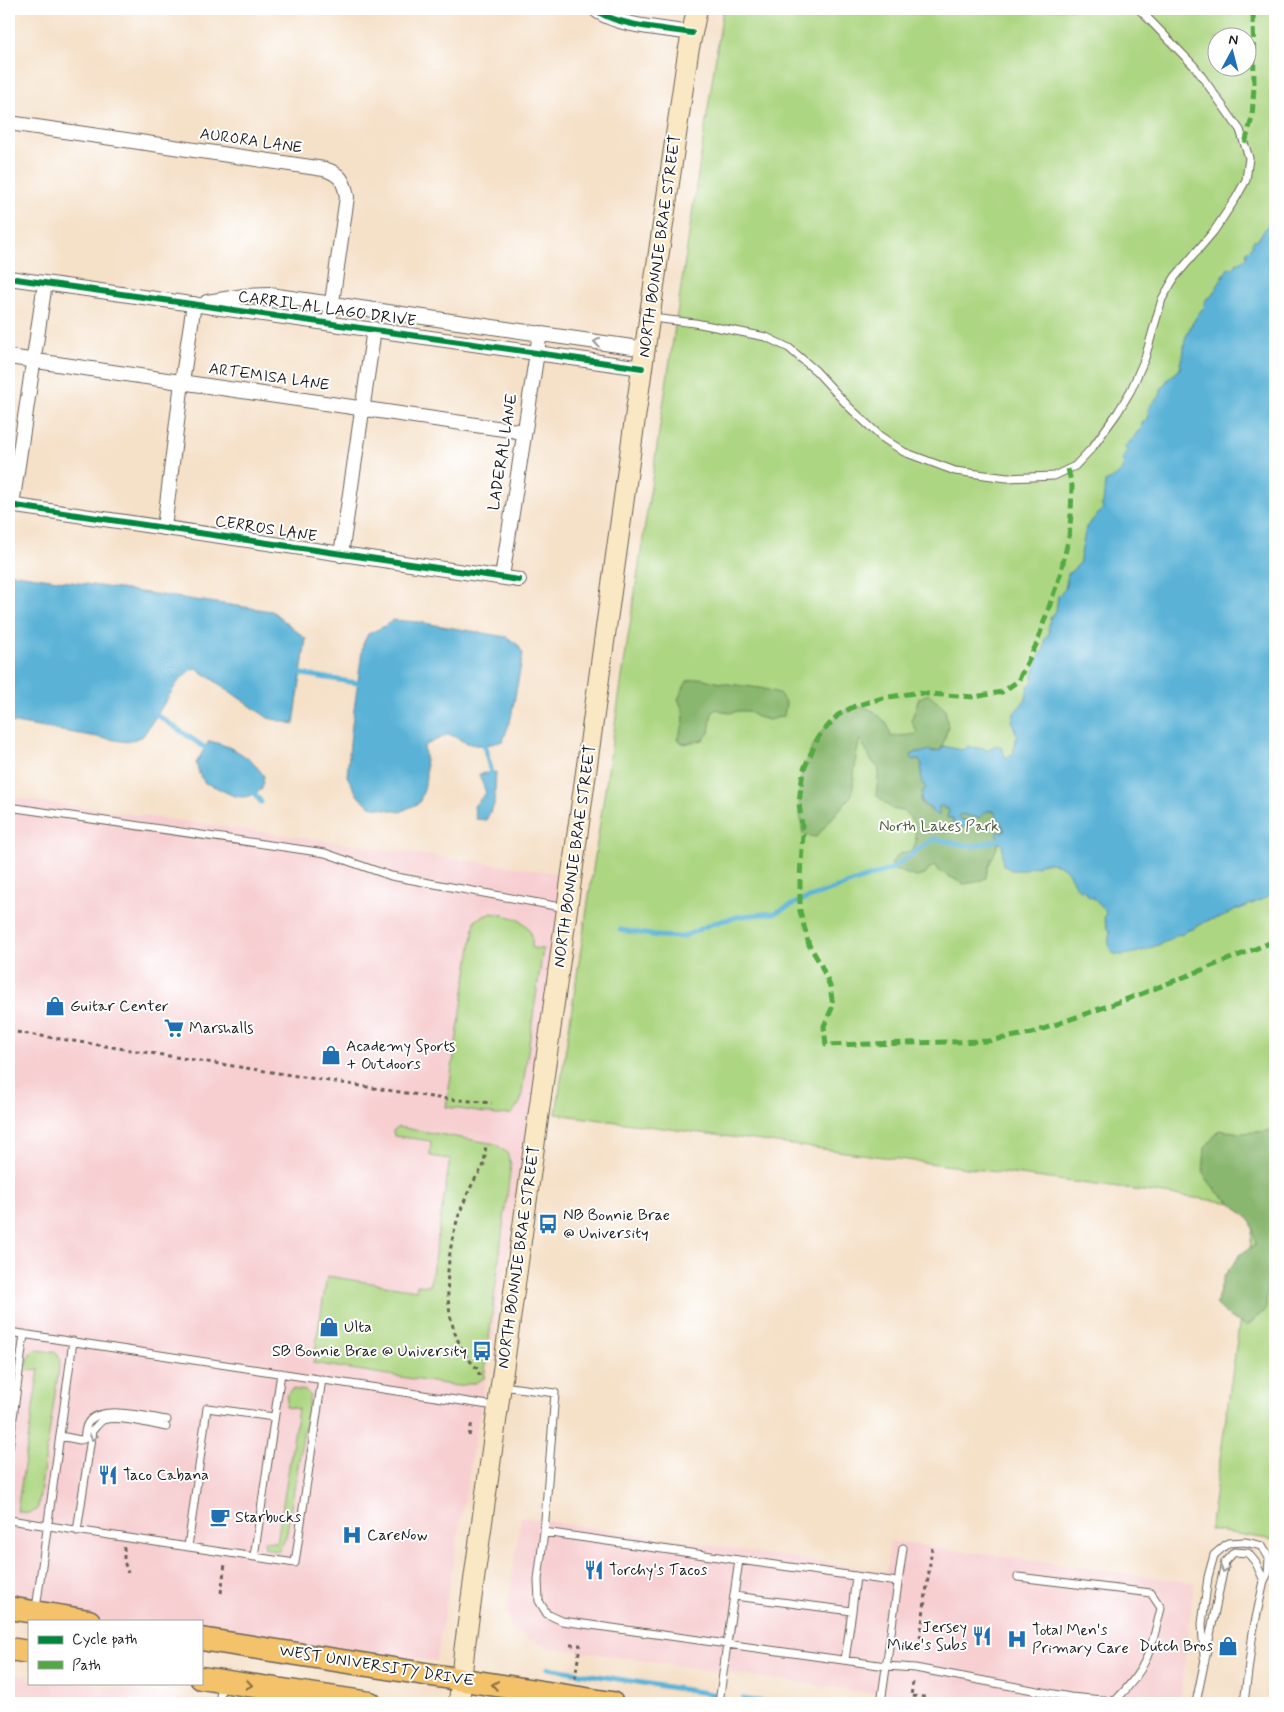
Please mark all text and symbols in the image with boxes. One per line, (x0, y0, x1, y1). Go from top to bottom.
north arrow (1206, 28, 1256, 78)
text: N (1228, 31, 1239, 50)
street label: AURORA LANE (198, 123, 304, 159)
street label: NORTH BONNIE BRAE STREET (634, 133, 686, 359)
street label: CARRIL AL LAGO DRIVE (237, 286, 417, 332)
one-way arrow (593, 337, 602, 347)
street label: ARTEMISA LANE (207, 358, 331, 396)
street label: LADERAL LANE (483, 392, 523, 512)
street label: CERROS LANE (214, 511, 318, 547)
street label: NORTH BONNIE BRAE STREET (549, 743, 601, 969)
park label: North Lakes Park (879, 816, 999, 837)
shop icon: Guitar Center (44, 995, 66, 1017)
place label: Guitar Center (70, 996, 169, 1017)
supermarket icon: Marshalls (163, 1017, 185, 1039)
place label: Marshalls (189, 1018, 254, 1039)
place label: Academy Sports + Outdoors (346, 1036, 455, 1075)
shop icon: Academy Sports + Outdoors (320, 1044, 342, 1066)
street label: NORTH BONNIE BRAE STREET (493, 1144, 545, 1370)
place label: NB Bonnie Brae @ University (563, 1205, 670, 1244)
bus stop icon: NB Bonnie Brae @ University (537, 1213, 559, 1235)
shop icon: Ulta (318, 1316, 340, 1338)
place label: Ulta (344, 1317, 372, 1338)
bus stop icon: SB Bonnie Brae @ University (471, 1340, 493, 1362)
place label: SB Bonnie Brae @ University (272, 1341, 467, 1362)
one-way arrow (88, 1432, 98, 1440)
restaurant icon: Taco Cabana (97, 1464, 119, 1486)
place label: Taco Cabana (123, 1465, 209, 1486)
cafe icon: Starbucks (209, 1506, 231, 1528)
place label: Starbucks (235, 1507, 301, 1528)
hospital icon: CareNow (341, 1524, 363, 1546)
place label: CareNow (367, 1525, 428, 1546)
restaurant icon: Torchy's Tacos (583, 1559, 605, 1581)
place label: Torchy's Tacos (609, 1560, 707, 1581)
one-way arrow (1220, 1564, 1230, 1573)
place label: Jersey Mike's Subs (887, 1617, 967, 1656)
legend (28, 1620, 202, 1684)
place label: Total Men's Primary Care (1032, 1620, 1129, 1659)
restaurant icon: Jersey Mike's Subs (971, 1625, 993, 1647)
hospital icon: Total Men's Primary Care (1006, 1628, 1028, 1650)
text: Cycle path (72, 1630, 137, 1650)
shop icon: Dutch Bros (1217, 1635, 1239, 1657)
place label: Dutch Bros (1139, 1636, 1213, 1657)
street label: WEST UNIVERSITY DRIVE (278, 1640, 476, 1692)
text: Path (72, 1656, 101, 1676)
one-way arrow (245, 1679, 254, 1689)
one-way arrow (490, 1680, 498, 1691)

